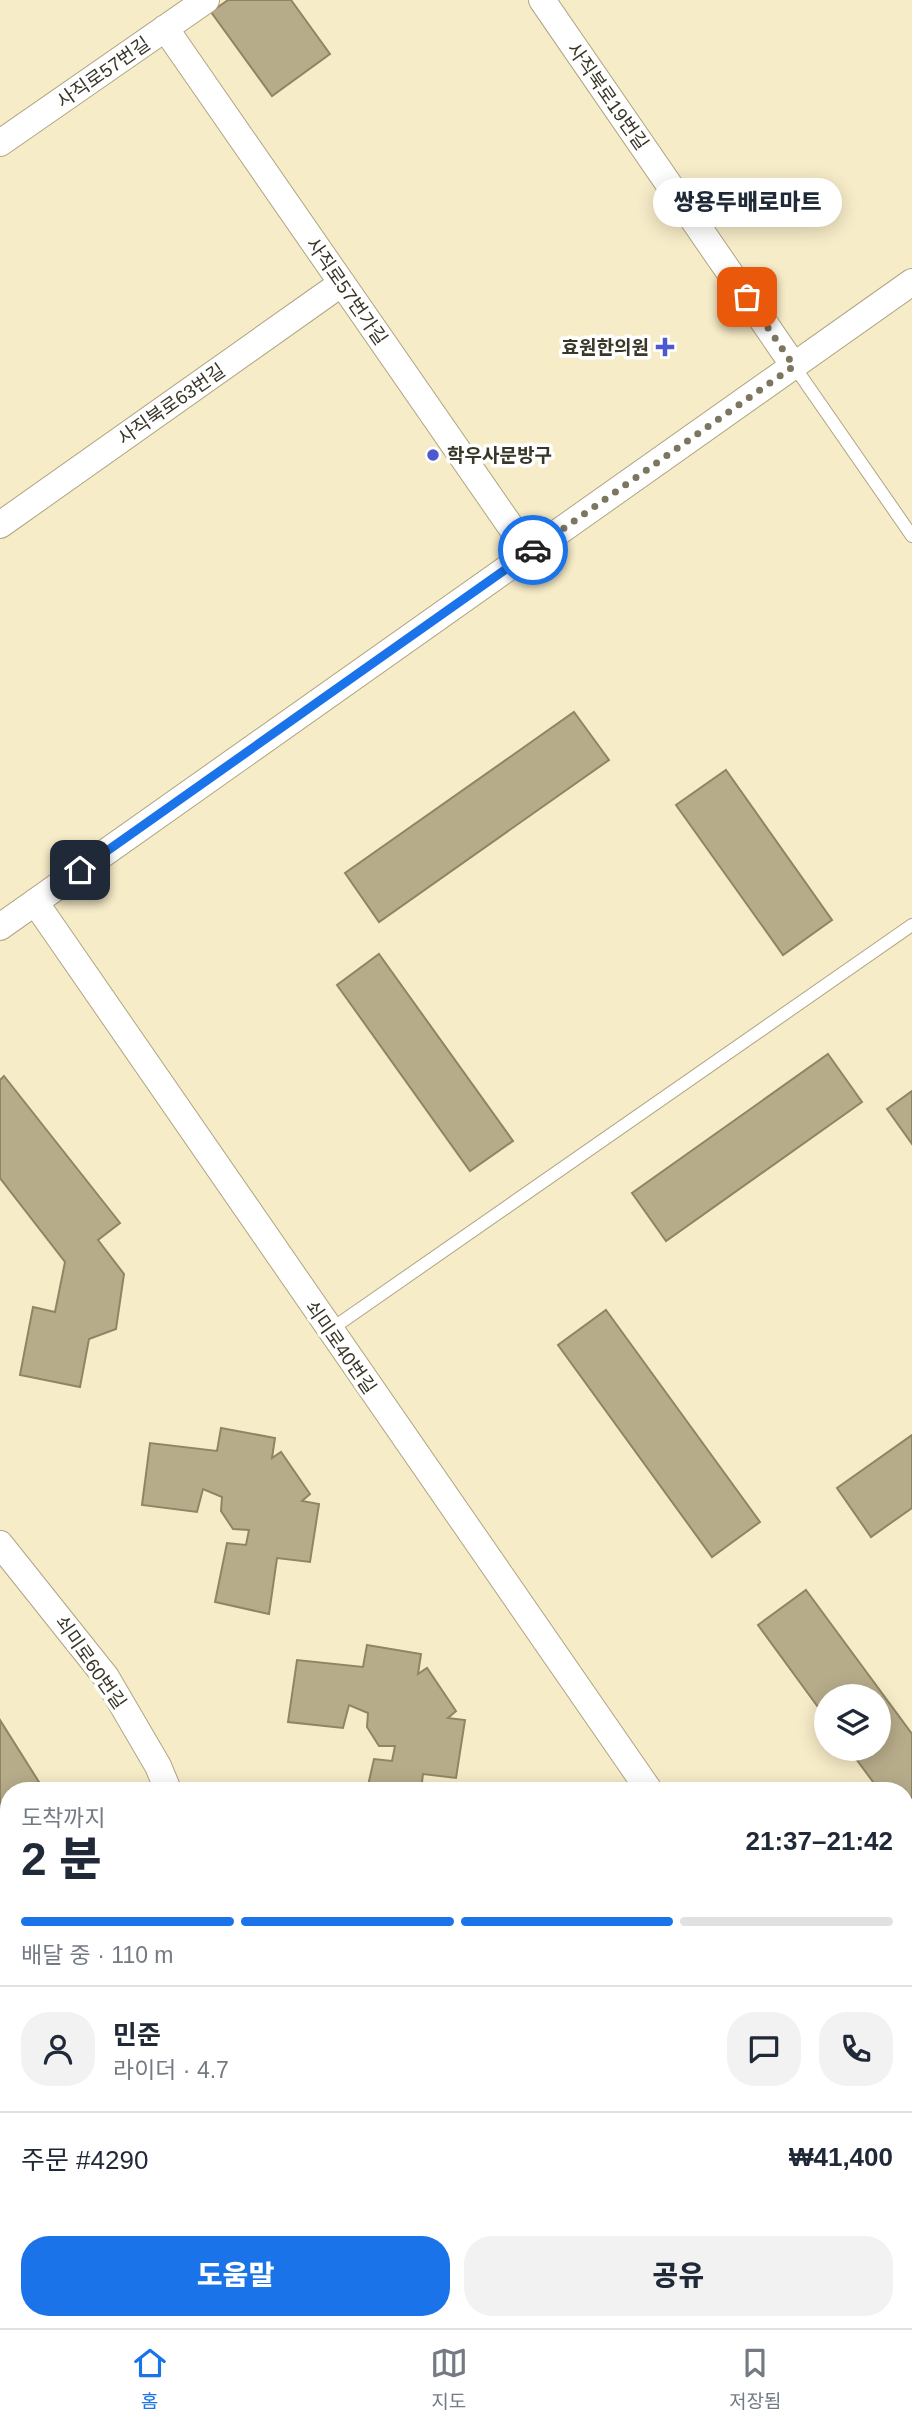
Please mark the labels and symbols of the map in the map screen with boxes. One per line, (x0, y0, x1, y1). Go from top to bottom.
street label: 사직로57번길 (53, 33, 154, 112)
street label: 사직북로19번길 (563, 39, 652, 154)
callout: 쌍용두배로마트 (652, 178, 842, 227)
street label: 사직로57번가길 (302, 234, 391, 349)
pin (717, 267, 777, 327)
place label: 효원한의원 (562, 337, 649, 358)
marker: 효원한의원 (655, 337, 675, 357)
street label: 사직북로63번길 (114, 360, 229, 449)
place label: 학우사문방구 (447, 445, 552, 466)
marker: 학우사문방구 (425, 447, 441, 463)
courier (498, 515, 568, 585)
pin (50, 840, 110, 900)
street label: 쇠미로40번길 (301, 1297, 380, 1398)
street label: 쇠미로60번길 (51, 1612, 130, 1713)

